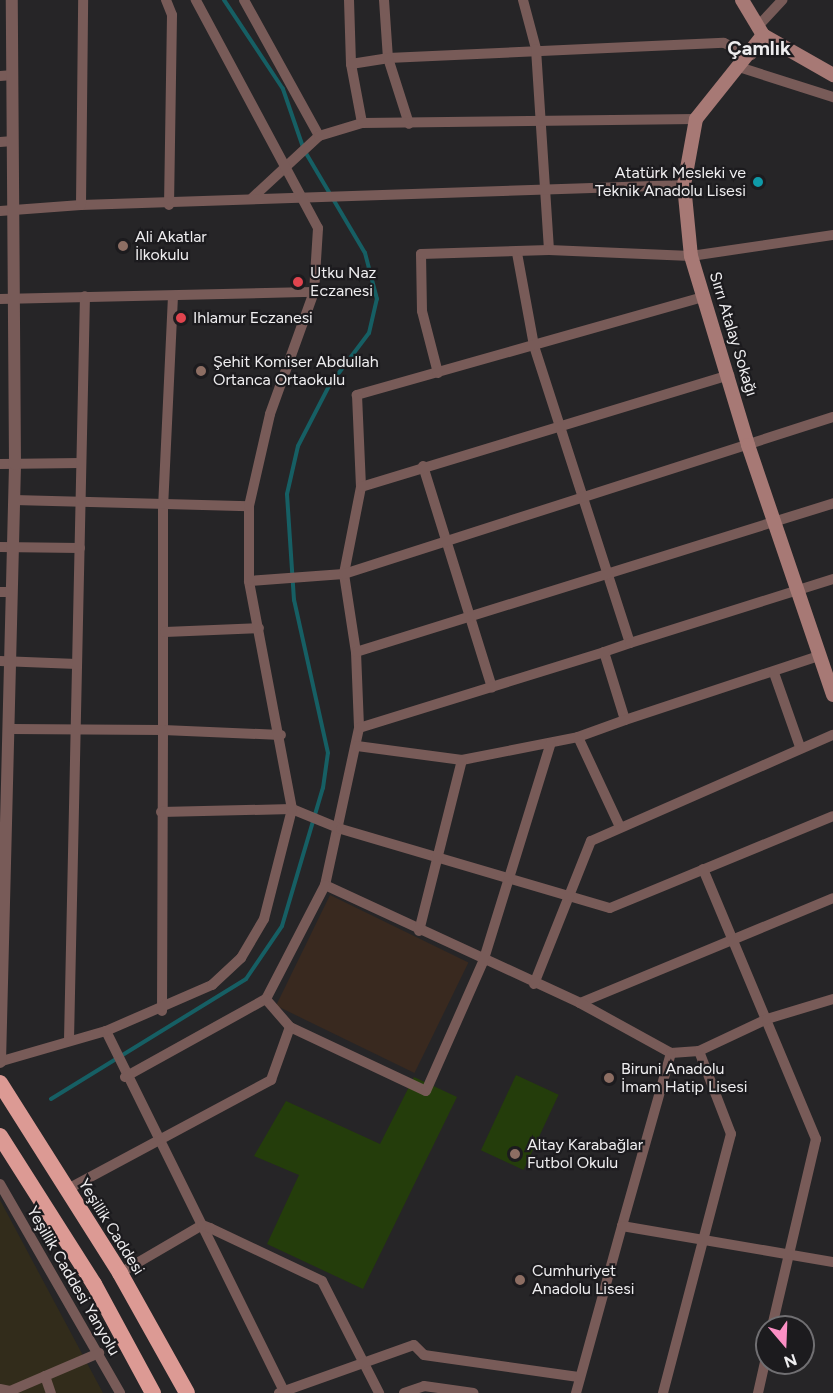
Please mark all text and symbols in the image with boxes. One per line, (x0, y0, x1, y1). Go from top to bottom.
district label: Çamlık (727, 36, 791, 60)
place label: Atatürk Mesleki ve Teknik Anadolu Lisesi (595, 163, 746, 201)
marker: Atatürk Mesleki ve Teknik Anadolu Lisesi (751, 175, 765, 189)
place label: Ali Akatlar İlkokulu (135, 227, 207, 265)
marker: Ali Akatlar İlkokulu (116, 239, 130, 253)
place label: Utku Naz Eczanesi (310, 263, 376, 301)
street label: Sırrı Atalay Sokağı (705, 270, 761, 398)
marker: Utku Naz Eczanesi (291, 275, 305, 289)
place label: Ihlamur Eczanesi (193, 308, 313, 328)
marker: Ihlamur Eczanesi (174, 311, 188, 325)
place label: Şehit Komiser Abdullah Ortanca Ortaokulu (213, 352, 379, 390)
marker: Şehit Komiser Abdullah Ortanca Ortaokulu (194, 364, 208, 378)
place label: Biruni Anadolu İmam Hatip Lisesi (621, 1059, 747, 1097)
marker: Biruni Anadolu İmam Hatip Lisesi (602, 1071, 616, 1085)
place label: Altay Karabağlar Futbol Okulu (527, 1135, 643, 1173)
marker: Altay Karabağlar Futbol Okulu (508, 1147, 522, 1161)
street label: Yeşillik Caddesi (74, 1175, 148, 1279)
street label: Yeşillik Caddesi Yanyolu (22, 1203, 124, 1359)
place label: Cumhuriyet Anadolu Lisesi (532, 1261, 634, 1299)
marker: Cumhuriyet Anadolu Lisesi (513, 1273, 527, 1287)
north arrow (755, 1315, 815, 1375)
text: N (781, 1350, 799, 1372)

